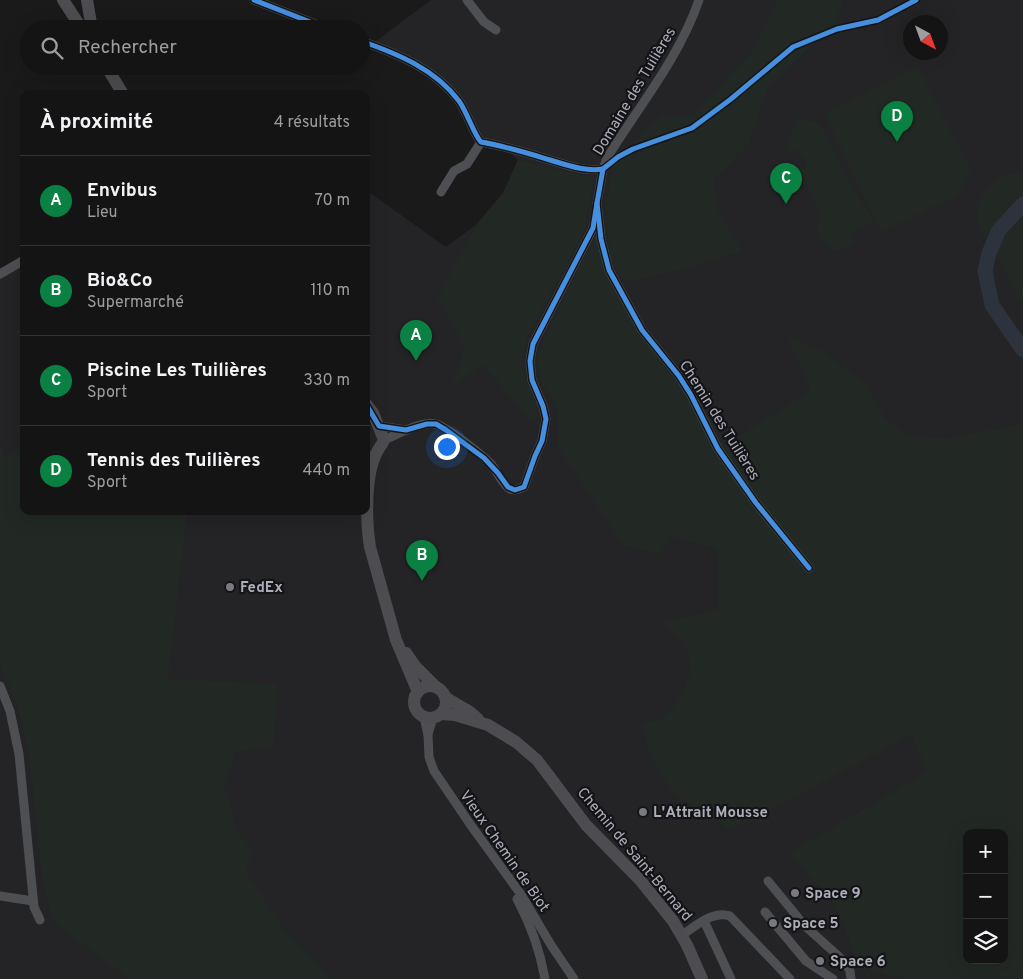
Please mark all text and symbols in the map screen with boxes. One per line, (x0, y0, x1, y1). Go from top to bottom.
north arrow (903, 15, 948, 60)
search box (20, 20, 370, 75)
street label: Domaine des Tuilières (590, 24, 681, 159)
icon: search (38, 34, 66, 62)
text: Rechercher (78, 36, 177, 60)
pin: D (881, 101, 913, 142)
text: À proximité (40, 109, 153, 136)
text: 4 résultats (274, 113, 350, 133)
pin: C (770, 163, 802, 204)
text: Envibus (87, 179, 157, 203)
text: A (50, 191, 62, 211)
text: 70 m (315, 191, 350, 211)
text: Lieu (87, 203, 118, 223)
text: Bio&Co (87, 269, 153, 293)
text: B (50, 281, 62, 301)
text: 110 m (310, 281, 350, 301)
text: Supermarché (87, 293, 184, 313)
pin: A (400, 320, 432, 361)
street label: Chemin des Tuilières (674, 357, 763, 484)
text: Piscine Les Tuilières (87, 359, 267, 383)
text: C (51, 371, 61, 391)
text: 330 m (303, 371, 350, 391)
text: Sport (87, 383, 127, 403)
your location (434, 434, 460, 460)
text: Tennis des Tuilières (87, 449, 261, 473)
text: D (50, 461, 62, 481)
text: 440 m (303, 461, 350, 481)
text: Sport (87, 473, 127, 493)
pin: B (406, 540, 438, 581)
place label: FedEx (240, 579, 283, 598)
marker: FedEx (224, 581, 236, 593)
street label: Chemin de Saint-Bernard (572, 784, 696, 926)
street label: Vieux Chemin de Biot (455, 787, 553, 916)
place label: L'Attrait Mousse (653, 804, 768, 823)
marker: L'Attrait Mousse (637, 806, 649, 818)
map controls (963, 829, 1008, 964)
button: + (963, 829, 1008, 874)
button: − (963, 874, 1008, 919)
place label: Space 9 (805, 885, 861, 904)
marker: Space 9 (789, 887, 801, 899)
place label: Space 5 (783, 915, 839, 934)
marker: Space 5 (767, 917, 779, 929)
button: layers (963, 919, 1008, 964)
place label: Space 6 (830, 953, 886, 972)
marker: Space 6 (814, 955, 826, 967)

